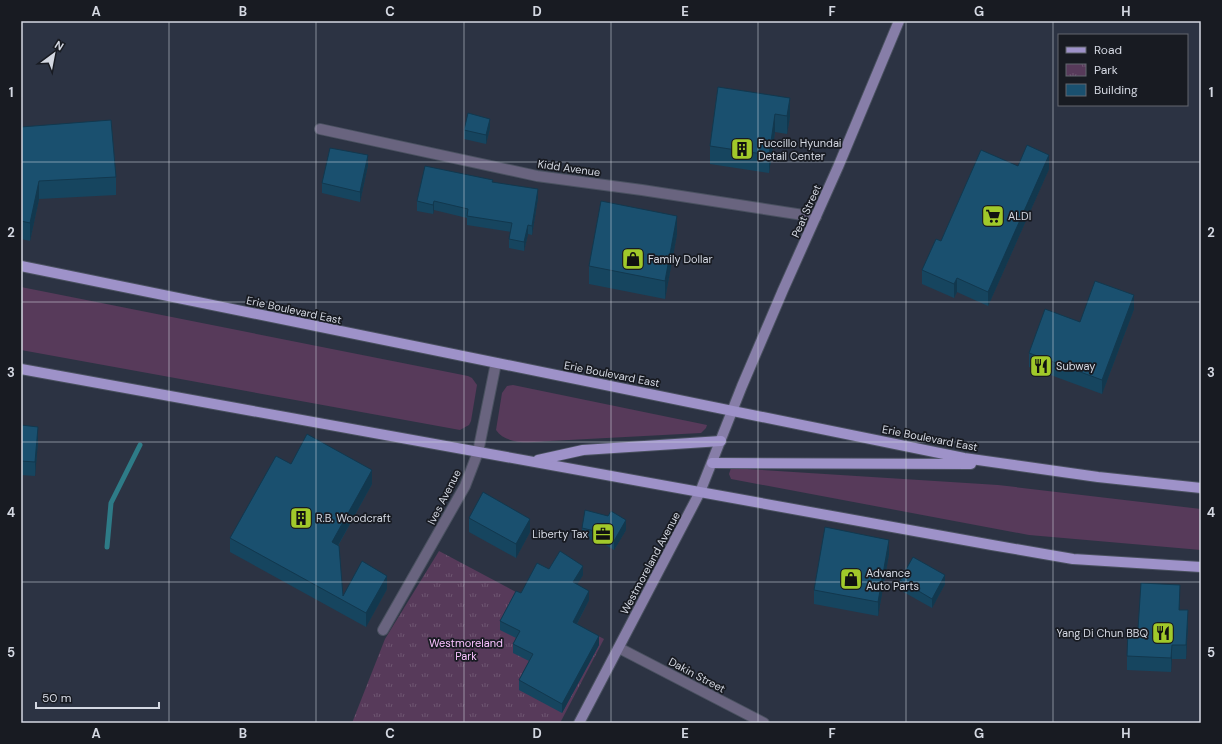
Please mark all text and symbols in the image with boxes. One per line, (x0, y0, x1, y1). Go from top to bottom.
text: A (91, 3, 101, 20)
text: B (239, 3, 247, 20)
text: C (385, 3, 395, 20)
text: D (532, 3, 542, 20)
text: E (681, 3, 689, 20)
text: F (828, 3, 836, 20)
text: G (974, 3, 984, 20)
text: H (1121, 3, 1131, 20)
north arrow (34, 34, 74, 74)
legend (1058, 34, 1188, 106)
text: N (52, 37, 66, 54)
text: Road (1094, 42, 1122, 58)
text: Park (1094, 62, 1118, 78)
text: Building (1094, 82, 1138, 98)
text: 1 (9, 84, 13, 101)
text: 1 (1209, 84, 1213, 101)
building icon: Fuccillo Hyundai Detail Center (729, 136, 755, 162)
place label: Fuccillo Hyundai Detail Center (758, 136, 842, 163)
street label: Kidd Avenue (537, 157, 601, 179)
street label: Peat Street (788, 182, 824, 240)
supermarket icon: ALDI (980, 203, 1006, 229)
place label: ALDI (1008, 209, 1031, 223)
text: 2 (7, 224, 15, 241)
text: 2 (1207, 224, 1215, 241)
shop icon: Family Dollar (620, 246, 646, 272)
place label: Family Dollar (648, 252, 712, 266)
street label: Erie Boulevard East (245, 293, 343, 327)
restaurant icon: Subway (1028, 353, 1054, 379)
street label: Erie Boulevard East (563, 358, 661, 390)
place label: Subway (1056, 359, 1096, 373)
text: 3 (7, 364, 15, 381)
text: 3 (1207, 364, 1215, 381)
street label: Erie Boulevard East (881, 422, 979, 454)
street label: Ives Avenue (424, 467, 464, 527)
text: 4 (7, 504, 15, 521)
text: 4 (1207, 504, 1215, 521)
building icon: R.B. Woodcraft (288, 505, 314, 531)
street label: Westmoreland Avenue (617, 509, 683, 617)
place label: R.B. Woodcraft (316, 511, 391, 525)
office icon: Liberty Tax (590, 521, 616, 547)
place label: Liberty Tax (532, 527, 589, 541)
shop icon: Advance Auto Parts (838, 566, 864, 592)
place label: Advance Auto Parts (866, 566, 919, 593)
restaurant icon: Yang Di Chun BBQ (1150, 620, 1176, 646)
place label: Yang Di Chun BBQ (1056, 626, 1148, 640)
park label: Westmoreland Park (429, 636, 503, 663)
text: 5 (7, 644, 15, 661)
text: 5 (1207, 644, 1215, 661)
street label: Dakin Street (666, 654, 728, 696)
scale bar (36, 684, 159, 710)
text: 50 m (42, 690, 71, 706)
text: A (91, 725, 101, 742)
text: B (239, 725, 247, 742)
text: C (385, 725, 395, 742)
text: D (532, 725, 542, 742)
text: E (681, 725, 689, 742)
text: F (828, 725, 836, 742)
text: G (974, 725, 984, 742)
text: H (1121, 725, 1131, 742)

